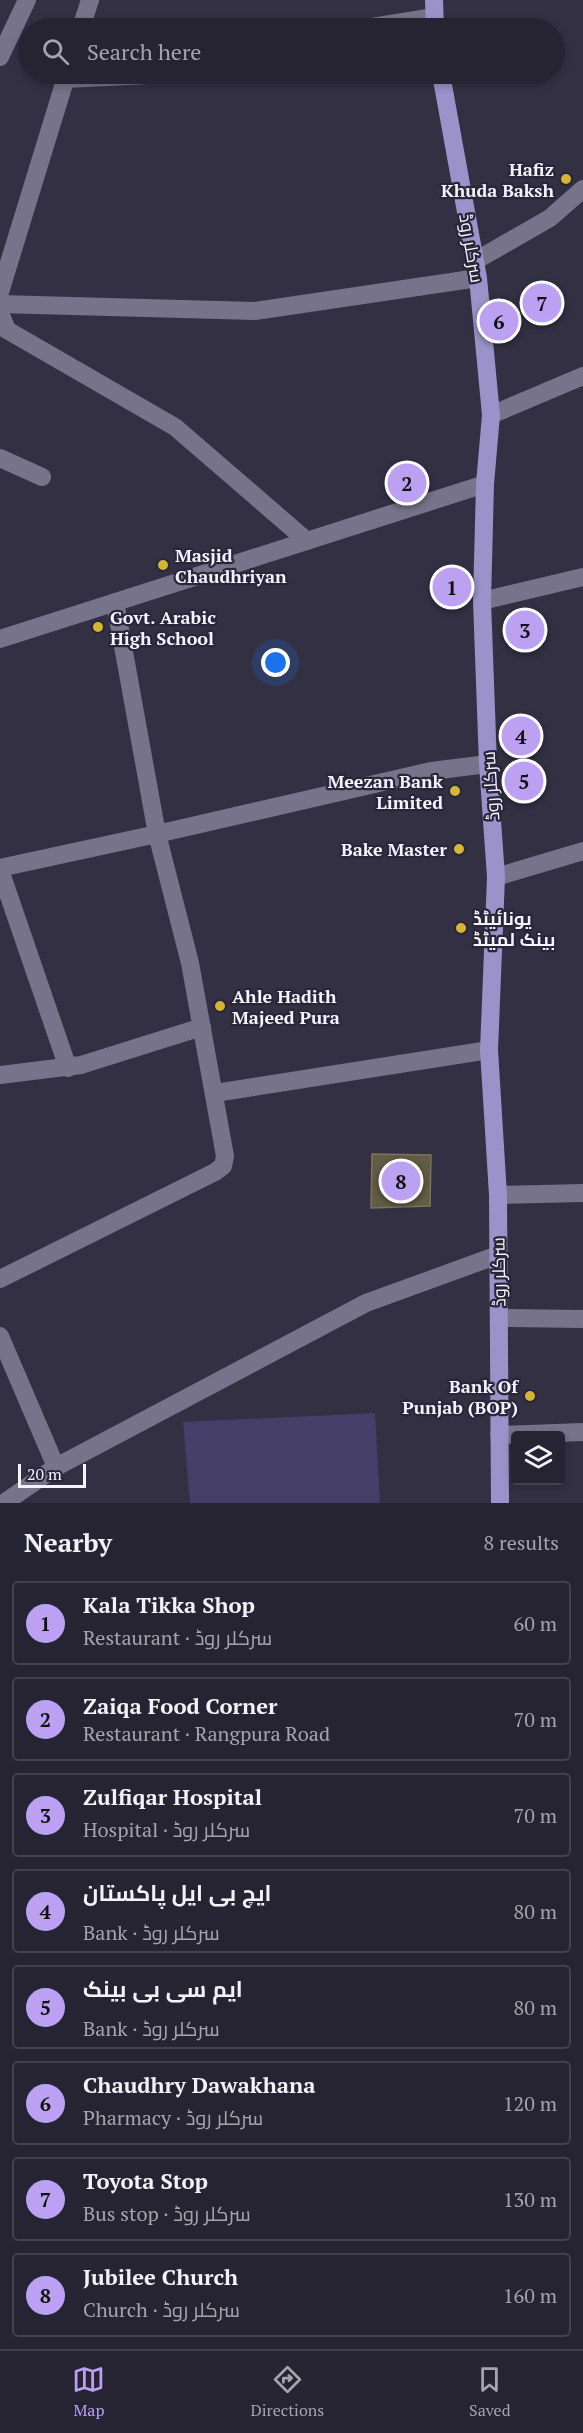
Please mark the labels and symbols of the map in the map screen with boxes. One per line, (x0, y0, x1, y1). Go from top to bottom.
place label: Hafiz Khuda Baksh (441, 157, 554, 202)
marker: Hafiz Khuda Baksh (559, 172, 573, 186)
street label: سرکلر روڈ (454, 212, 490, 284)
pin: 7 (522, 280, 562, 326)
pin: 6 (480, 298, 518, 344)
pin: 2 (388, 460, 426, 506)
place label: Masjid Chaudhriyan (175, 543, 287, 588)
marker: Masjid Chaudhriyan (156, 558, 170, 572)
pin: 1 (432, 564, 472, 610)
place label: Govt. Arabic High School (110, 605, 216, 650)
pin: 3 (506, 608, 544, 652)
marker: Govt. Arabic High School (91, 620, 105, 634)
your location (261, 648, 290, 677)
pin: 4 (502, 714, 540, 758)
street label: سرکلر روڈ (476, 750, 504, 822)
pin: 5 (504, 758, 544, 804)
place label: Meezan Bank Limited (327, 769, 443, 814)
marker: Meezan Bank Limited (448, 784, 462, 798)
place label: Bake Master (341, 837, 447, 861)
marker: Bake Master (452, 842, 466, 856)
place label: یونائیٹڈ بینک لمیٹڈ (473, 906, 555, 951)
marker: یونائیٹڈ بینک لمیٹڈ (454, 921, 468, 935)
place label: Ahle Hadith Majeed Pura (232, 984, 340, 1029)
marker: Ahle Hadith Majeed Pura (213, 999, 227, 1013)
pin: 8 (382, 1158, 420, 1204)
street label: سرکلر روڈ (485, 1237, 511, 1307)
place label: Bank Of Punjab (BOP) (402, 1374, 519, 1419)
marker: Bank Of Punjab (BOP) (523, 1389, 537, 1403)
scale bar (18, 1461, 86, 1488)

